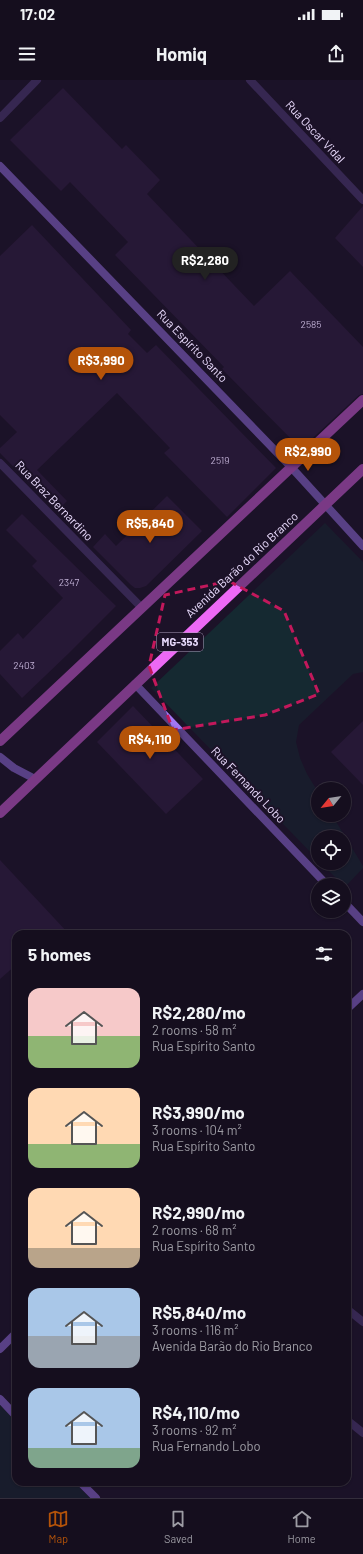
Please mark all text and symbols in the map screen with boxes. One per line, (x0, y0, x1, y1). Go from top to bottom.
text: 17:02 (20, 5, 55, 23)
icon: menu (16, 43, 38, 65)
text: Homiq (156, 43, 207, 65)
icon: share (325, 43, 347, 65)
street label: Rua Oscar Vidal (283, 97, 348, 165)
pin: R$2,280 (168, 247, 242, 281)
text: R$2,280 (181, 252, 229, 268)
street label: Rua Espírito Santo (155, 306, 231, 384)
house number: 2585 (301, 318, 321, 330)
pin: R$3,990 (64, 347, 138, 381)
text: R$3,990 (77, 352, 125, 368)
pin: R$2,990 (271, 438, 345, 472)
text: R$2,990 (284, 443, 332, 459)
house number: 2519 (211, 454, 229, 466)
street label: Rua Braz Bernardino (13, 457, 96, 543)
street label: Avenida Barão do Rio Branco (182, 509, 300, 620)
pin: R$5,840 (113, 510, 187, 544)
text: R$5,840 (126, 515, 174, 531)
house number: 2347 (59, 576, 79, 588)
road number: MG-353 (157, 633, 203, 651)
house number: 2403 (13, 659, 35, 671)
pin: R$4,110 (113, 726, 187, 760)
text: R$4,110 (128, 731, 172, 747)
street label: Rua Fernando Lobo (209, 743, 289, 825)
north arrow (311, 782, 351, 822)
map controls (311, 782, 351, 918)
button: locate (311, 830, 351, 870)
button: layers (311, 878, 351, 918)
icon: filters (313, 943, 335, 965)
text: 5 homes (28, 944, 91, 964)
text: R$2,280/mo (152, 1002, 246, 1022)
icon: home (60, 1004, 108, 1052)
text: 2 rooms · 58 m² (152, 1022, 236, 1038)
text: Rua Espírito Santo (152, 1038, 255, 1054)
text: R$3,990/mo (152, 1102, 245, 1122)
icon: home (60, 1104, 108, 1152)
text: 3 rooms · 104 m² (152, 1122, 242, 1138)
text: Rua Espírito Santo (152, 1138, 255, 1154)
text: R$2,990/mo (152, 1202, 245, 1222)
icon: home (60, 1204, 108, 1252)
text: 2 rooms · 68 m² (152, 1222, 236, 1238)
text: Rua Espírito Santo (152, 1238, 255, 1254)
text: R$5,840/mo (152, 1302, 246, 1322)
icon: home (60, 1304, 108, 1352)
text: 3 rooms · 116 m² (152, 1322, 239, 1338)
text: Avenida Barão do Rio Branco (152, 1338, 313, 1354)
text: R$4,110/mo (152, 1402, 240, 1422)
icon: home (60, 1404, 108, 1452)
text: 3 rooms · 92 m² (152, 1422, 236, 1438)
text: Rua Fernando Lobo (152, 1438, 261, 1454)
tab: Map (47, 1508, 69, 1545)
tab: Saved (164, 1508, 193, 1545)
tab: Home (288, 1508, 316, 1545)

